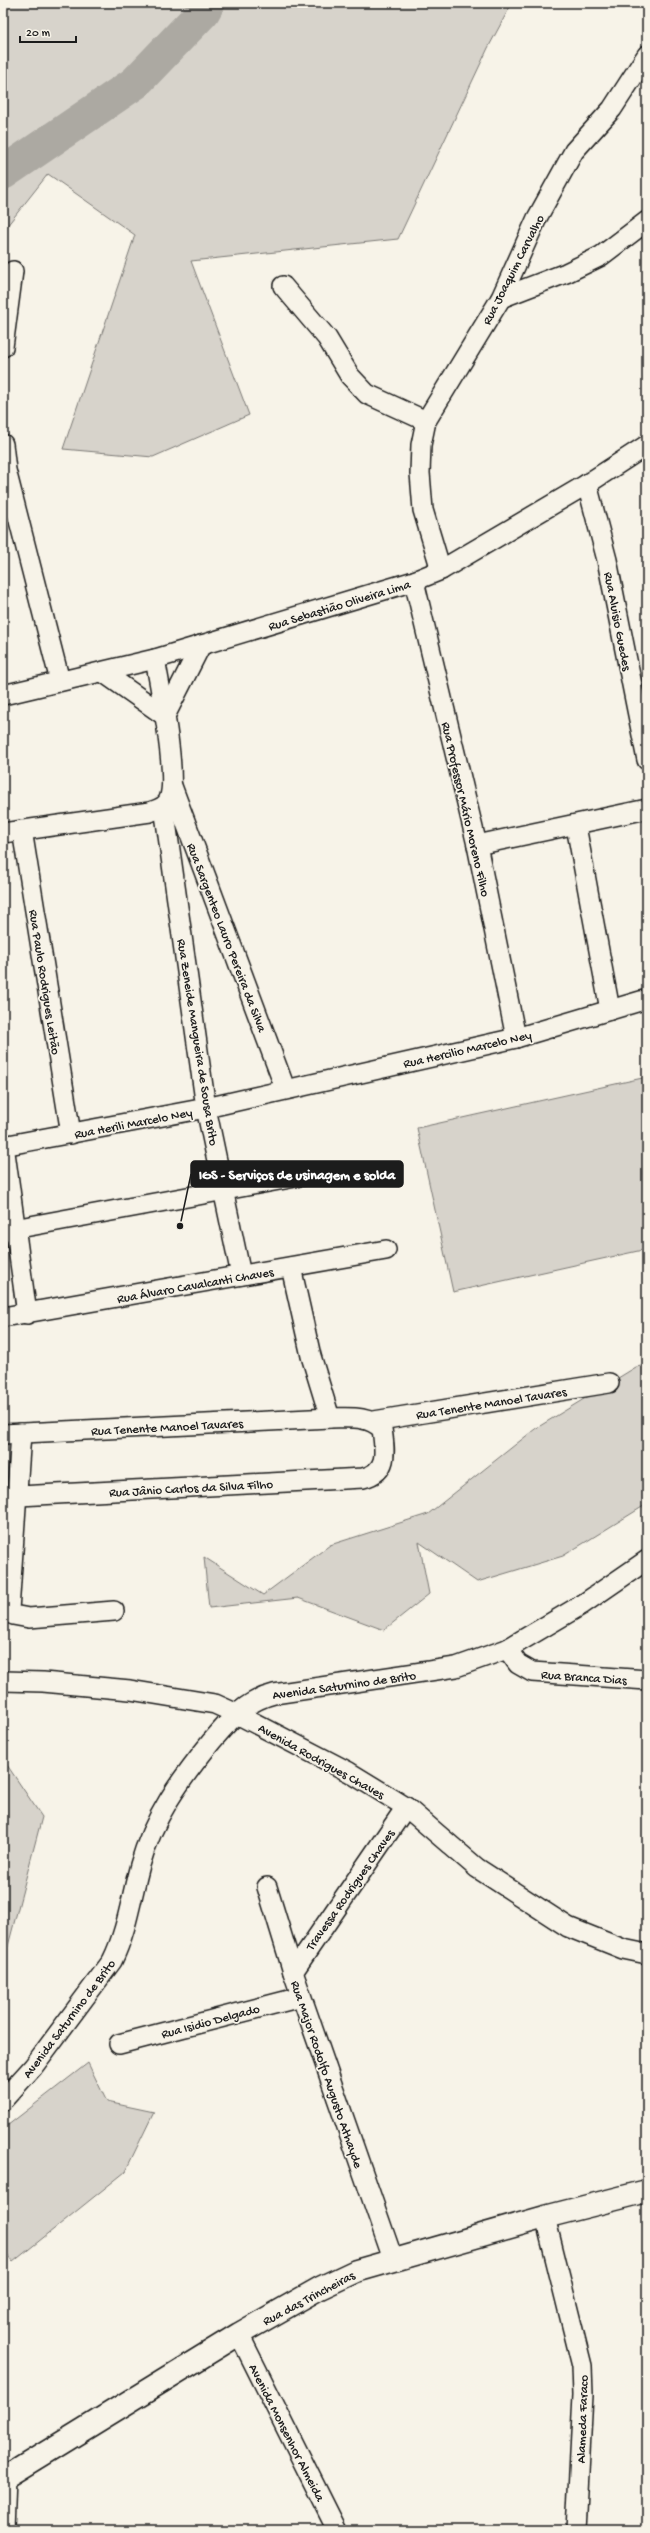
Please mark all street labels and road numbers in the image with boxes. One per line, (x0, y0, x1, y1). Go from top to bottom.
street label: Rua Joaquim Carvalho (480, 212, 549, 328)
street label: Rua Aluisio Guedes (600, 571, 634, 673)
street label: Rua Sebastião Oliveira Lima (267, 577, 413, 635)
street label: Rua Professor Mário Moreno Filho (437, 721, 492, 899)
street label: Rua Sargenteo Lauro Pereira da Silva (183, 841, 269, 1035)
street label: Rua Paulo Rodrigues Leitão (25, 909, 62, 1056)
street label: Rua Zeneide Mangueira de Sousa Brito (173, 938, 220, 1147)
street label: Rua Hercilio Marcelo Ney (402, 1028, 534, 1072)
street label: Rua Herili Marcelo Ney (73, 1106, 194, 1143)
street label: Rua Álvaro Cavalcanti Chaves (116, 1264, 276, 1308)
street label: Rua Tenente Manoel Tavares (415, 1385, 569, 1424)
street label: Rua Tenente Manoel Tavares (91, 1417, 245, 1440)
street label: Rua Jânio Carlos da Silva Filho (109, 1477, 274, 1501)
street label: Rua Branca Dias (540, 1668, 628, 1689)
street label: Avenida Saturnino de Brito (272, 1669, 417, 1704)
street label: Avenida Rodrigues Chaves (255, 1721, 388, 1804)
street label: Travessa Rodrigues Chaves (303, 1826, 399, 1955)
street label: Avenida Saturnino de Brito (20, 1957, 120, 2082)
street label: Rua Major Rodolfo Augusto Athayde (286, 1979, 365, 2171)
street label: Rua Isidio Delgado (160, 2002, 262, 2043)
street label: Rua das Trincheiras (261, 2268, 359, 2330)
street label: Avenida Monsenhor Almeida (245, 2362, 327, 2505)
street label: Alameda Faraco (574, 2374, 593, 2464)

